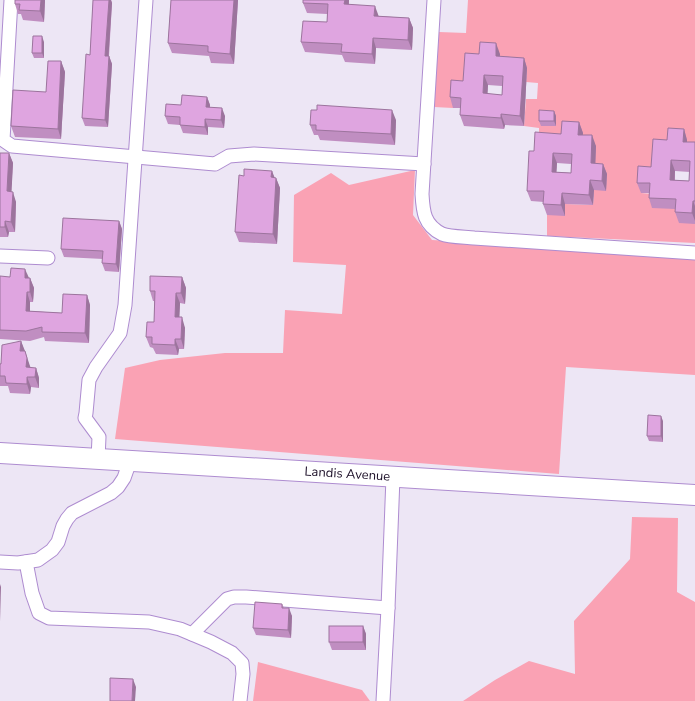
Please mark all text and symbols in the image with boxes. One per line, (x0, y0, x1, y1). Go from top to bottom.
street label: Landis Avenue (304, 462, 391, 486)

